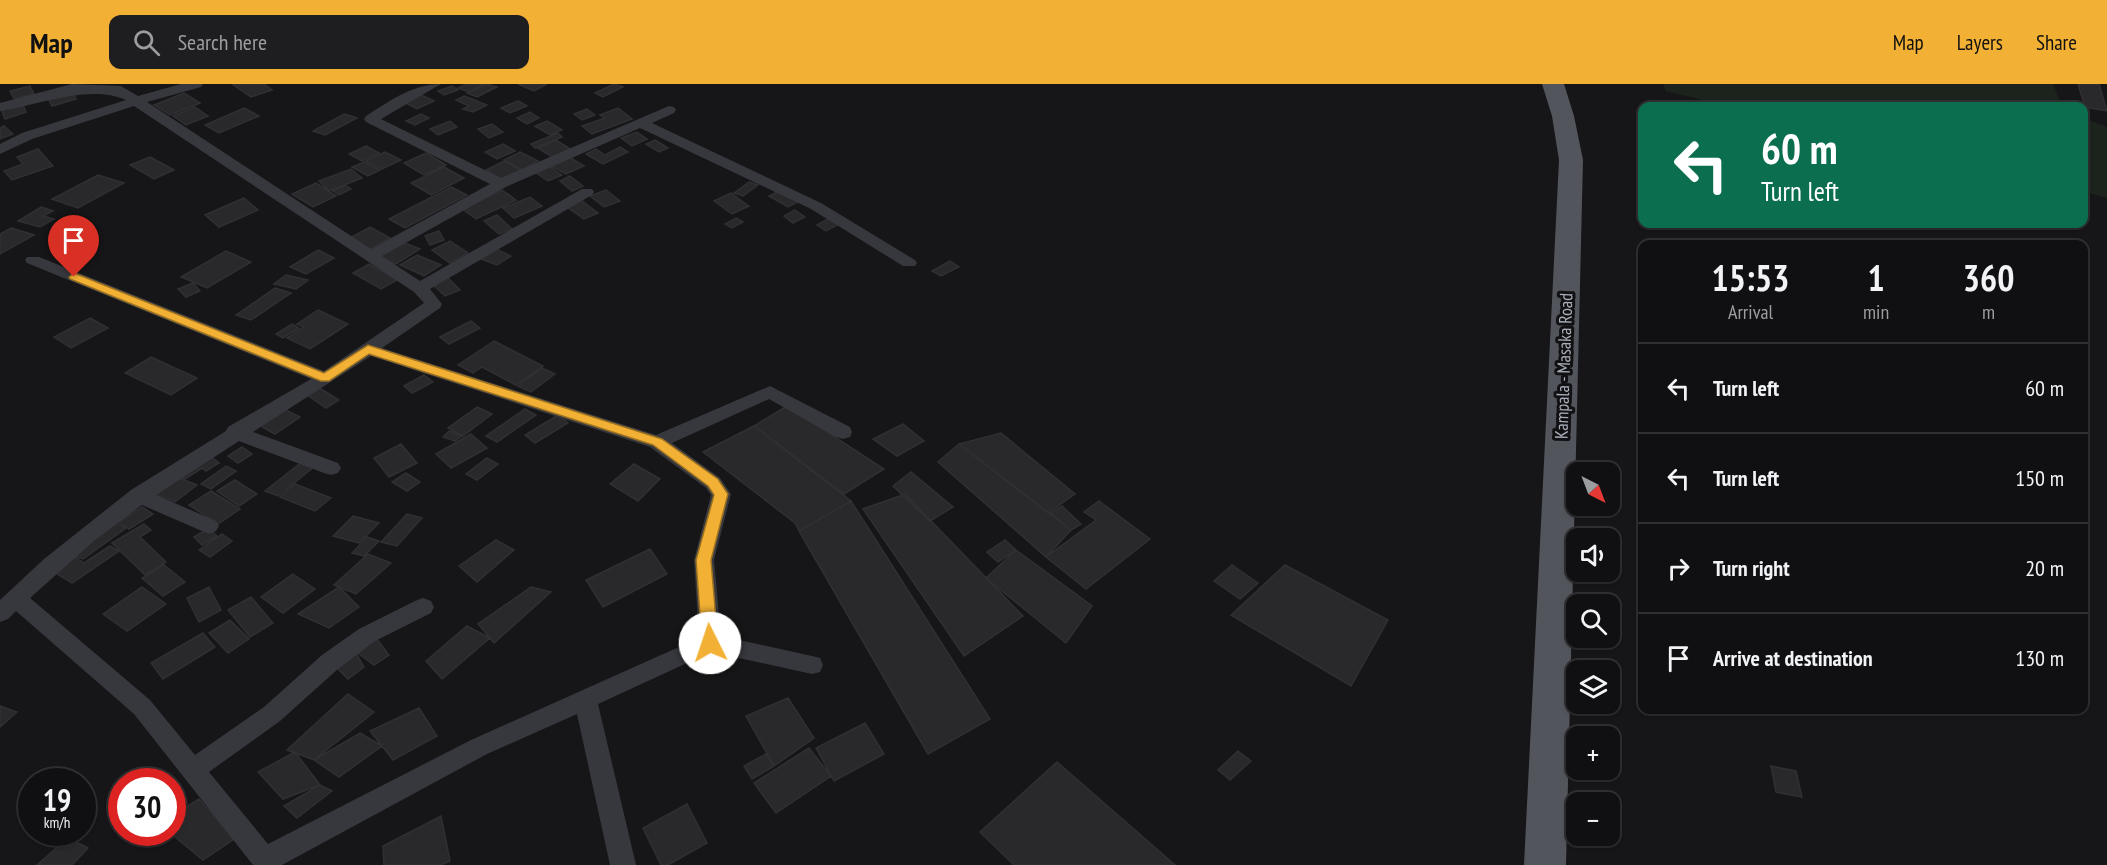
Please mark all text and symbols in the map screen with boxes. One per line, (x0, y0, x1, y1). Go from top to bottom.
search box (109, 15, 529, 69)
text: Map (30, 24, 73, 61)
icon: search (130, 26, 163, 59)
text: Search here (178, 28, 267, 56)
text: Map (1893, 29, 1924, 56)
text: Layers (1957, 29, 2003, 56)
text: Share (2036, 29, 2077, 56)
text: 60 m (1761, 121, 1838, 176)
icon: left (1662, 126, 1740, 204)
text: Turn left (1761, 174, 1839, 208)
pin (48, 215, 99, 277)
icon: arrive (57, 224, 90, 257)
text: 15:53 (1712, 254, 1789, 301)
text: 1 (1867, 254, 1885, 301)
text: 360 (1963, 254, 2014, 301)
street label: Kampala - Masaka Road (1549, 293, 1578, 439)
text: Arrival (1728, 299, 1773, 325)
text: min (1863, 299, 1889, 325)
text: m (1982, 299, 1995, 325)
icon: left (1662, 372, 1695, 405)
text: Turn left (1713, 374, 1779, 402)
text: 60 m (2025, 374, 2064, 402)
north arrow (1566, 462, 1620, 516)
map controls (1566, 462, 1620, 846)
icon: left (1662, 462, 1695, 495)
text: Turn left (1713, 464, 1779, 492)
text: 150 m (2015, 464, 2064, 492)
button: sound (1566, 528, 1620, 582)
icon: right (1662, 552, 1695, 585)
text: Turn right (1713, 554, 1790, 582)
text: 20 m (2025, 554, 2064, 582)
button: search (1566, 594, 1620, 648)
position arrow (678, 611, 742, 675)
icon: arrive (1662, 642, 1695, 675)
text: Arrive at destination (1713, 644, 1873, 672)
text: 130 m (2015, 644, 2064, 672)
button: layers (1566, 660, 1620, 714)
button: + (1566, 726, 1620, 780)
speed limit sign: 30 (108, 768, 186, 846)
text: 19 (43, 780, 71, 819)
button: − (1566, 792, 1620, 846)
text: km/h (44, 813, 70, 832)

